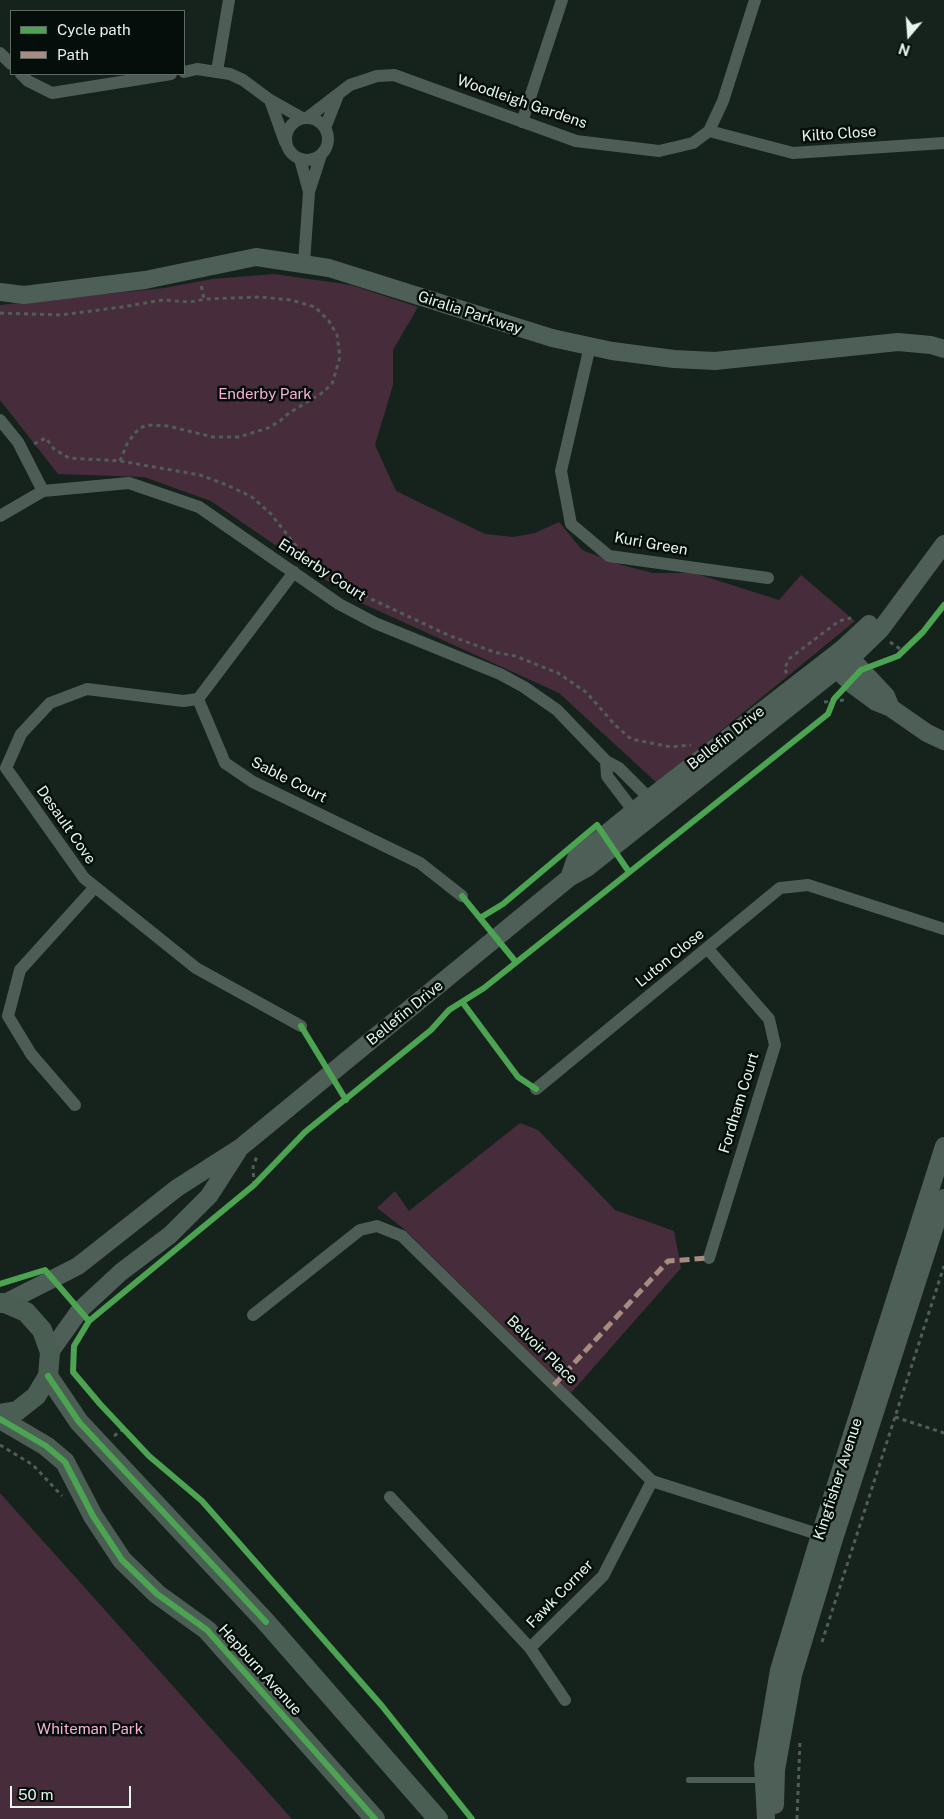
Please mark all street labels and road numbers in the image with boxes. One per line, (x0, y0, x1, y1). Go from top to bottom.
street label: Woodleigh Gardens (455, 71, 589, 133)
street label: Kilto Close (801, 122, 877, 146)
street label: Giralia Parkway (416, 288, 524, 338)
street label: Kuri Green (613, 529, 689, 559)
street label: Enderby Court (275, 535, 369, 605)
street label: Bellefin Drive (684, 702, 768, 774)
street label: Sable Court (248, 753, 330, 807)
street label: Desault Cove (32, 782, 100, 868)
street label: Luton Close (632, 925, 708, 991)
street label: Bellefin Drive (363, 977, 447, 1049)
street label: Fordham Court (715, 1050, 763, 1156)
street label: Belvoir Place (503, 1312, 581, 1388)
street label: Kingfisher Avenue (810, 1416, 866, 1542)
street label: Fawk Corner (523, 1556, 597, 1632)
street label: Hepburn Avenue (214, 1621, 306, 1719)

